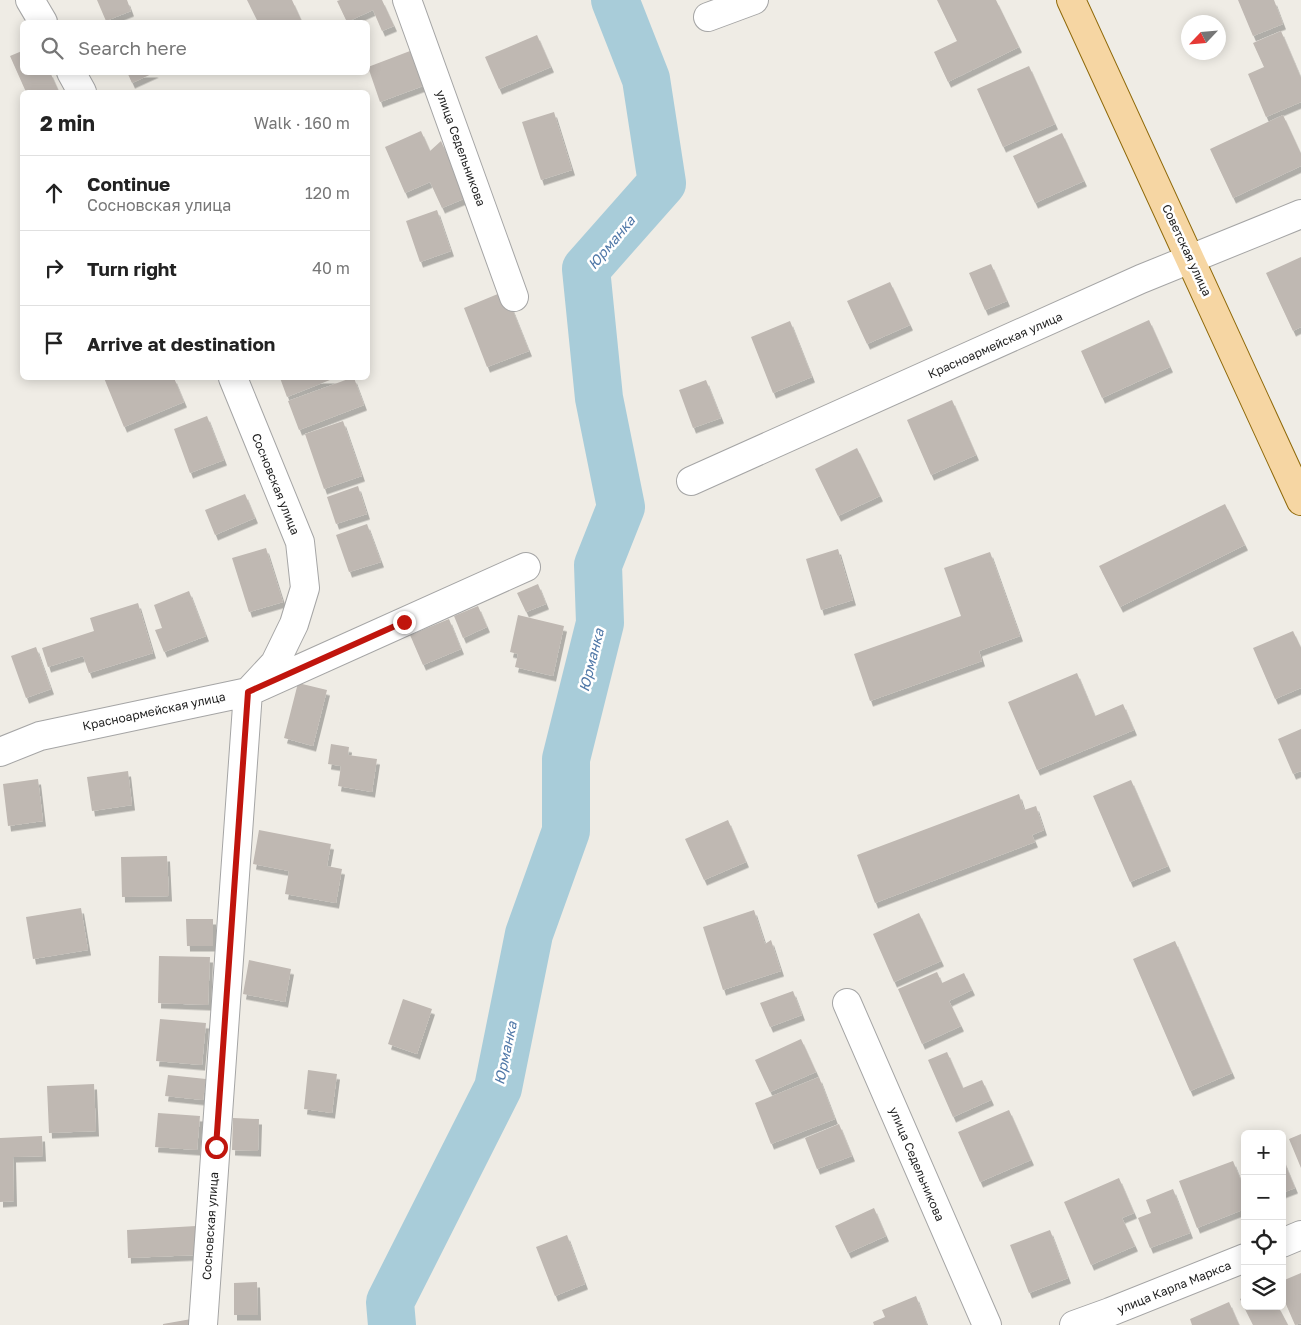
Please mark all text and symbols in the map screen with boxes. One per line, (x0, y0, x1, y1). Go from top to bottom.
north arrow (1181, 15, 1226, 60)
search box (20, 20, 370, 75)
icon: search (38, 34, 66, 62)
text: Search here (78, 36, 187, 59)
street label: улица Седельникова (433, 88, 489, 208)
text: 2 min (40, 110, 95, 136)
text: Walk · 160 m (254, 113, 350, 133)
text: Continue (87, 172, 170, 195)
icon: ahead (40, 179, 68, 207)
text: 120 m (305, 183, 350, 203)
text: Сосновская улица (87, 195, 231, 215)
street label: Советская улица (1159, 202, 1215, 298)
water label: Юрманка (584, 211, 639, 272)
icon: right (40, 254, 68, 282)
text: Turn right (87, 257, 177, 280)
text: 40 m (312, 258, 350, 278)
street label: Красноармейская улица (925, 308, 1065, 382)
icon: arrive (40, 329, 68, 357)
text: Arrive at destination (87, 332, 275, 355)
street label: Сосновская улица (249, 431, 303, 537)
route end (393, 611, 416, 634)
water label: Юрманка (575, 626, 607, 693)
street label: Красноармейская улица (81, 689, 227, 733)
water label: Юрманка (490, 1019, 520, 1086)
street label: улица Седельникова (886, 1105, 948, 1223)
map controls (1241, 1130, 1286, 1310)
button: + (1241, 1130, 1286, 1175)
route start (205, 1136, 228, 1159)
street label: Сосновская улица (199, 1171, 221, 1281)
button: − (1241, 1175, 1286, 1220)
button: locate (1241, 1220, 1286, 1265)
street label: улица Карла Маркса (1115, 1257, 1233, 1317)
button: layers (1241, 1265, 1286, 1310)

